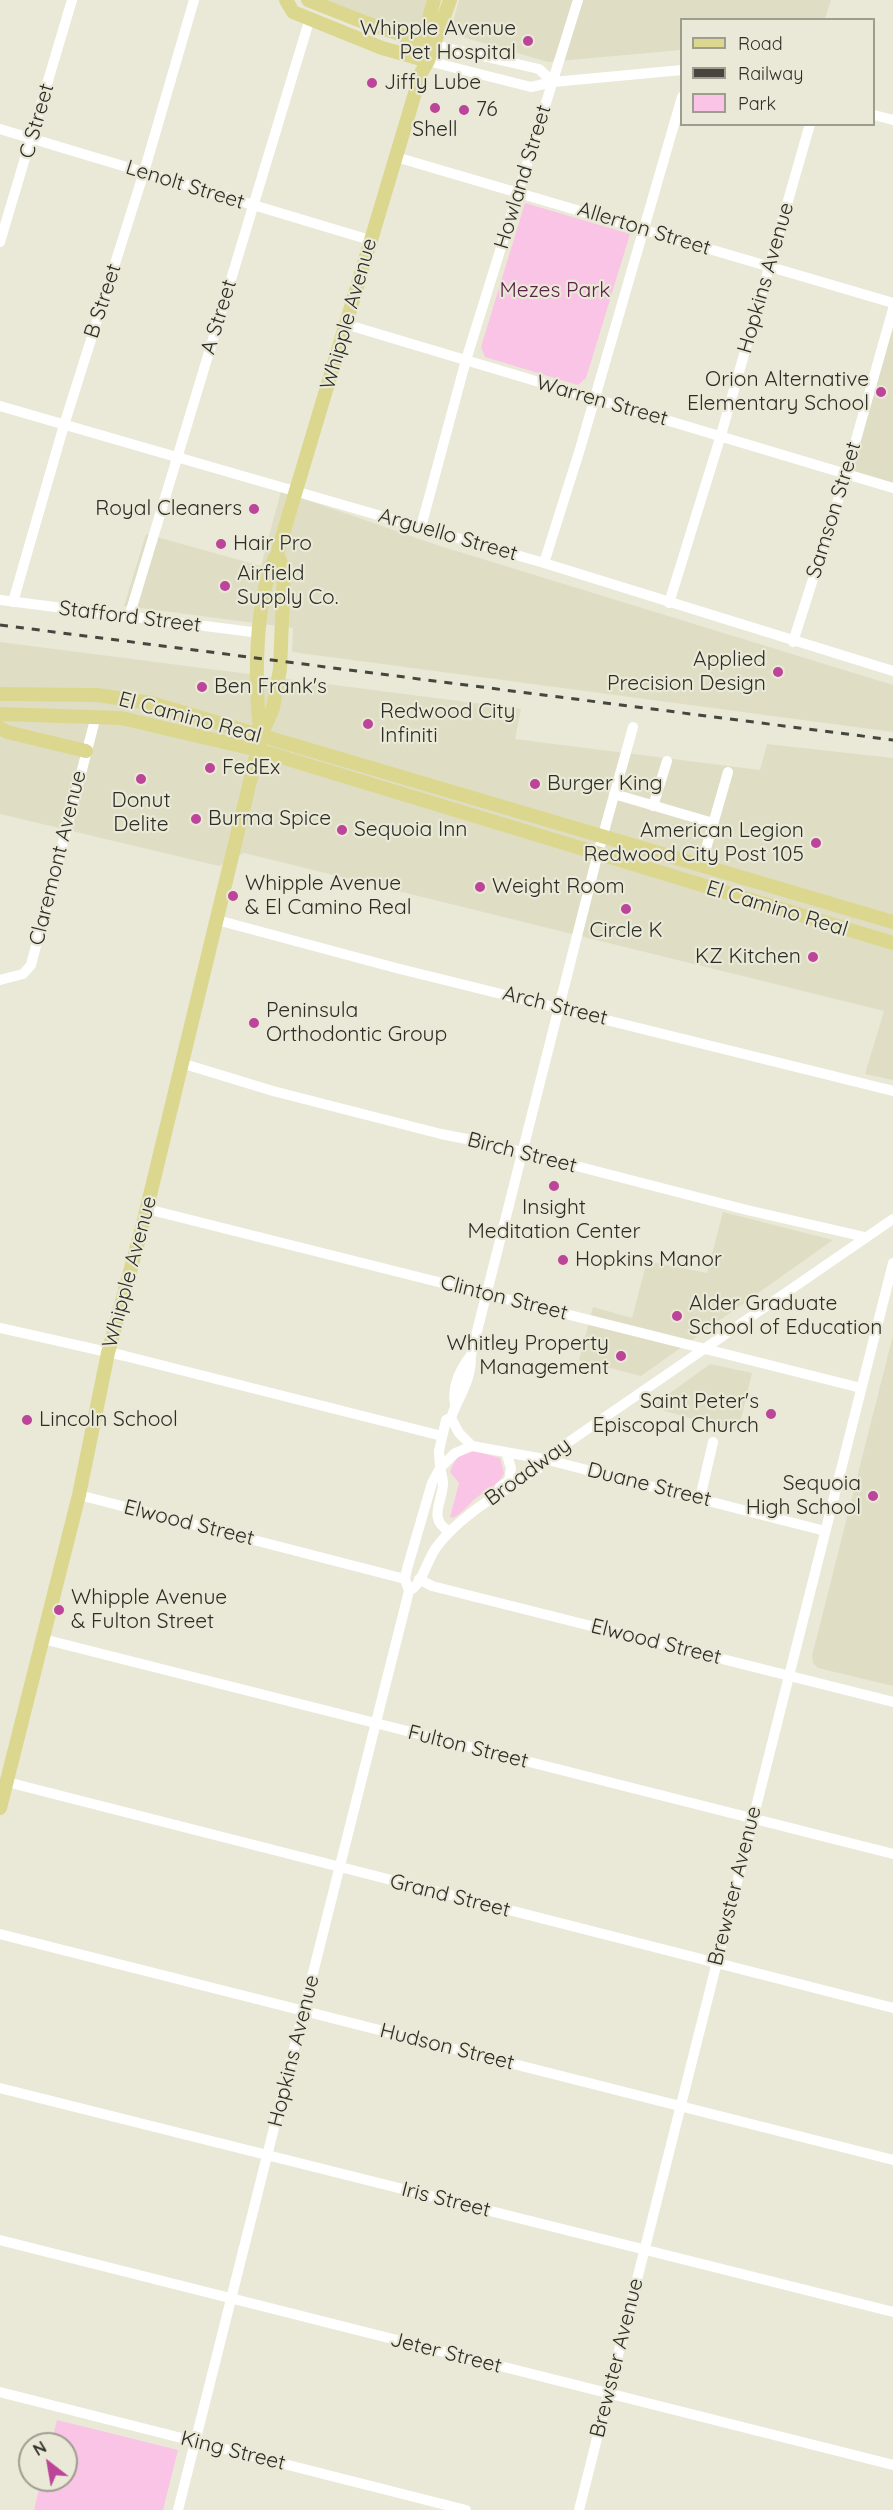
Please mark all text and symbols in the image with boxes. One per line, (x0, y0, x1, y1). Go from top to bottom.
place label: Whipple Avenue Pet Hospital (360, 16, 516, 66)
legend (680, 18, 875, 126)
text: Road (738, 32, 783, 55)
marker: Whipple Avenue Pet Hospital (521, 34, 535, 48)
text: Railway (738, 62, 804, 85)
place label: Jiffy Lube (384, 70, 481, 96)
marker: Jiffy Lube (365, 76, 379, 90)
street label: C Street (14, 81, 60, 161)
text: Park (738, 92, 776, 115)
place label: 76 (476, 97, 497, 123)
marker: Shell (428, 101, 442, 115)
street label: Howland Street (489, 102, 557, 252)
marker: 76 (457, 103, 471, 117)
place label: Shell (412, 117, 458, 143)
street label: Lenolt Street (123, 155, 247, 215)
street label: Allerton Street (574, 197, 714, 261)
street label: Hopkins Avenue (732, 200, 800, 356)
street label: Whipple Avenue (315, 235, 383, 393)
street label: B Street (79, 261, 127, 341)
street label: A Street (196, 277, 242, 357)
park label: Mezes Park (500, 278, 610, 304)
place label: Orion Alternative Elementary School (687, 367, 869, 417)
street label: Warren Street (533, 370, 671, 432)
marker: Orion Alternative Elementary School (874, 385, 888, 399)
street label: Samson Street (801, 439, 867, 581)
place label: Royal Cleaners (95, 496, 242, 522)
marker: Royal Cleaners (247, 502, 261, 516)
street label: Arguello Street (376, 503, 520, 567)
place label: Hair Pro (233, 531, 312, 557)
marker: Hair Pro (214, 537, 228, 551)
place label: Airfield Supply Co. (237, 561, 339, 611)
marker: Airfield Supply Co. (218, 579, 232, 593)
street label: Stafford Street (58, 596, 202, 638)
place label: Applied Precision Design (607, 647, 766, 697)
marker: Applied Precision Design (771, 665, 785, 679)
place label: Ben Frank's (214, 674, 327, 700)
marker: Ben Frank's (195, 680, 209, 694)
street label: El Camino Real (116, 687, 264, 749)
place label: Redwood City Infiniti (380, 699, 515, 749)
marker: Redwood City Infiniti (361, 717, 375, 731)
place label: FedEx (222, 755, 280, 781)
marker: FedEx (203, 761, 217, 775)
street label: Claremont Avenue (24, 768, 92, 948)
place label: Burger King (547, 771, 663, 797)
marker: Donut Delite (134, 772, 148, 786)
marker: Burger King (528, 777, 542, 791)
place label: Donut Delite (111, 788, 171, 838)
place label: Burma Spice (208, 806, 331, 832)
marker: Burma Spice (189, 812, 203, 826)
place label: Sequoia Inn (354, 817, 468, 843)
place label: American Legion Redwood City Post 105 (583, 818, 804, 868)
marker: Sequoia Inn (335, 823, 349, 837)
marker: American Legion Redwood City Post 105 (809, 836, 823, 850)
place label: Whipple Avenue & El Camino Real (245, 871, 412, 921)
place label: Weight Room (492, 874, 625, 900)
street label: El Camino Real (703, 876, 851, 942)
marker: Weight Room (473, 880, 487, 894)
marker: Whipple Avenue & El Camino Real (226, 889, 240, 903)
marker: Circle K (619, 902, 633, 916)
place label: Circle K (589, 918, 663, 944)
place label: KZ Kitchen (695, 944, 801, 970)
marker: KZ Kitchen (806, 950, 820, 964)
street label: Arch Street (500, 981, 610, 1031)
place label: Peninsula Orthodontic Group (266, 998, 447, 1048)
marker: Peninsula Orthodontic Group (247, 1016, 261, 1030)
street label: Birch Street (465, 1127, 579, 1179)
marker: Insight Meditation Center (547, 1179, 561, 1193)
street label: Whipple Avenue (98, 1193, 162, 1351)
place label: Insight Meditation Center (467, 1195, 641, 1245)
place label: Hopkins Manor (575, 1247, 722, 1273)
marker: Hopkins Manor (556, 1253, 570, 1267)
street label: Clinton Street (438, 1270, 570, 1326)
place label: Alder Graduate School of Education (689, 1291, 882, 1341)
marker: Alder Graduate School of Education (670, 1309, 684, 1323)
place label: Whitley Property Management (447, 1331, 609, 1381)
marker: Whitley Property Management (614, 1349, 628, 1363)
place label: Saint Peter's Episcopal Church (592, 1389, 759, 1439)
place label: Lincoln School (39, 1407, 178, 1433)
marker: Saint Peter's Episcopal Church (764, 1407, 778, 1421)
marker: Lincoln School (20, 1413, 34, 1427)
street label: Broadway (480, 1432, 576, 1512)
street label: Duane Street (584, 1457, 714, 1513)
place label: Sequoia High School (746, 1471, 861, 1521)
marker: Sequoia High School (866, 1489, 880, 1503)
street label: Elwood Street (121, 1495, 257, 1551)
place label: Whipple Avenue & Fulton Street (71, 1585, 227, 1635)
marker: Whipple Avenue & Fulton Street (52, 1603, 66, 1617)
street label: Elwood Street (588, 1614, 724, 1670)
street label: Fulton Street (405, 1720, 531, 1774)
street label: Brewster Avenue (703, 1804, 767, 1968)
street label: Grand Street (387, 1869, 513, 1923)
street label: Hopkins Avenue (263, 1972, 325, 2130)
street label: Hudson Street (377, 2018, 517, 2076)
street label: Iris Street (399, 2177, 493, 2223)
street label: Brewster Avenue (585, 2276, 649, 2440)
street label: Jeter Street (388, 2327, 504, 2379)
street label: King Street (178, 2426, 288, 2476)
north arrow (18, 2432, 78, 2492)
text: N (30, 2437, 50, 2460)

